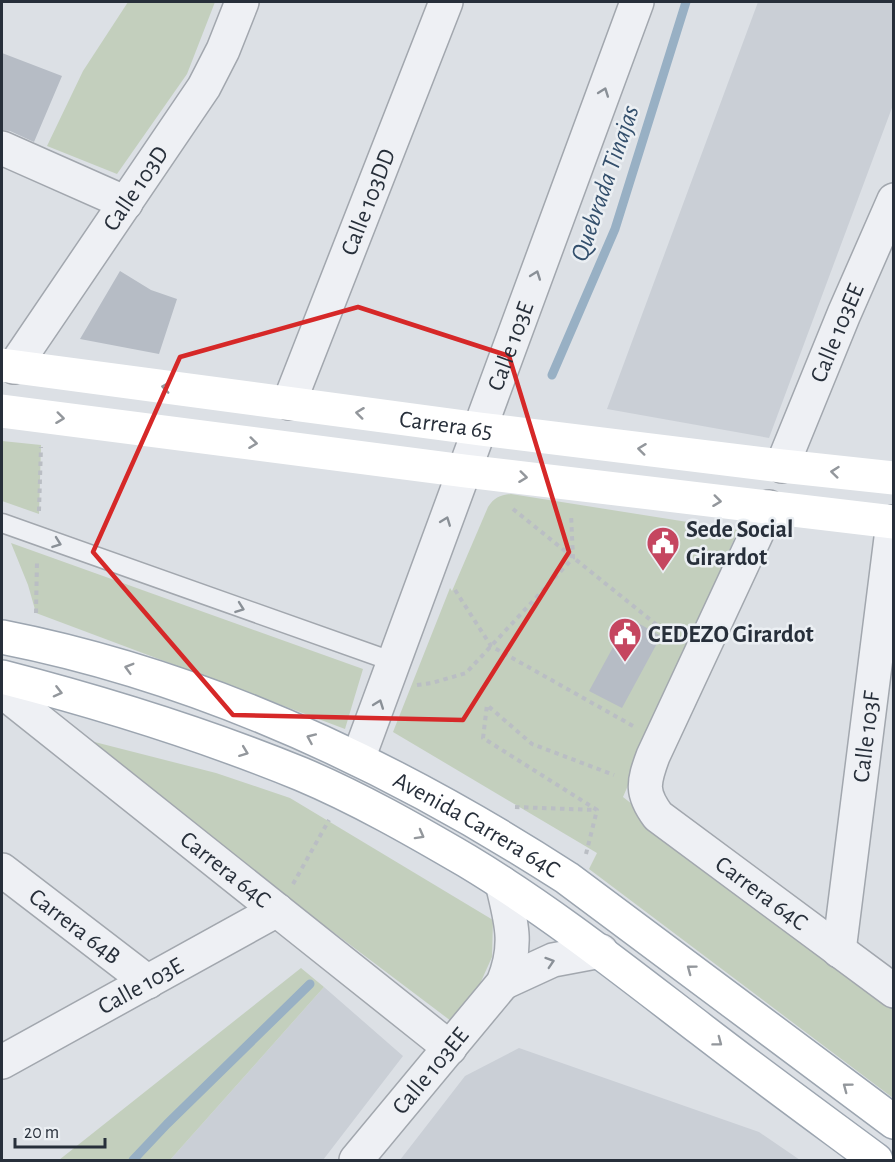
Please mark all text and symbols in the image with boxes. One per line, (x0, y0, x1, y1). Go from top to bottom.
one-way arrow (596, 87, 609, 98)
water label: Quebrada Tinajas (566, 102, 644, 265)
street label: Calle 103D (99, 142, 173, 236)
street label: Calle 103DD (337, 146, 400, 259)
one-way arrow (529, 271, 542, 281)
street label: Calle 103EE (806, 280, 869, 386)
street label: Calle 103E (484, 298, 539, 394)
one-way arrow (162, 381, 171, 394)
one-way arrow (355, 407, 364, 419)
street label: Carrera 65 (398, 407, 494, 443)
one-way arrow (55, 412, 64, 424)
one-way arrow (248, 437, 258, 449)
one-way arrow (637, 443, 646, 456)
one-way arrow (831, 466, 840, 479)
one-way arrow (518, 471, 528, 483)
one-way arrow (712, 494, 721, 507)
one-way arrow (439, 516, 452, 527)
place label: Sede Social Girardot (686, 518, 793, 570)
public building icon: Sede Social Girardot (645, 525, 681, 572)
one-way arrow (51, 535, 62, 548)
one-way arrow (235, 600, 245, 613)
public building icon: CEDEZO Girardot (607, 616, 643, 663)
place label: CEDEZO Girardot (648, 623, 814, 647)
one-way arrow (124, 663, 135, 675)
one-way arrow (53, 684, 63, 697)
street label: Calle 103F (849, 689, 885, 784)
one-way arrow (371, 699, 384, 710)
one-way arrow (306, 733, 317, 745)
one-way arrow (237, 745, 248, 757)
street label: Avenida Carrera 64C (389, 768, 564, 883)
street label: Carrera 64C (175, 827, 275, 913)
one-way arrow (414, 827, 424, 839)
street label: Carrera 64C (711, 852, 812, 935)
street label: Carrera 64B (24, 884, 125, 969)
street label: Calle 103E (94, 953, 188, 1019)
one-way arrow (544, 957, 555, 969)
one-way arrow (687, 966, 698, 977)
street label: Calle 103EE (388, 1023, 474, 1119)
one-way arrow (711, 1034, 722, 1045)
one-way arrow (843, 1083, 854, 1094)
scale bar (15, 1111, 105, 1149)
text: 20 m (24, 1124, 59, 1142)

